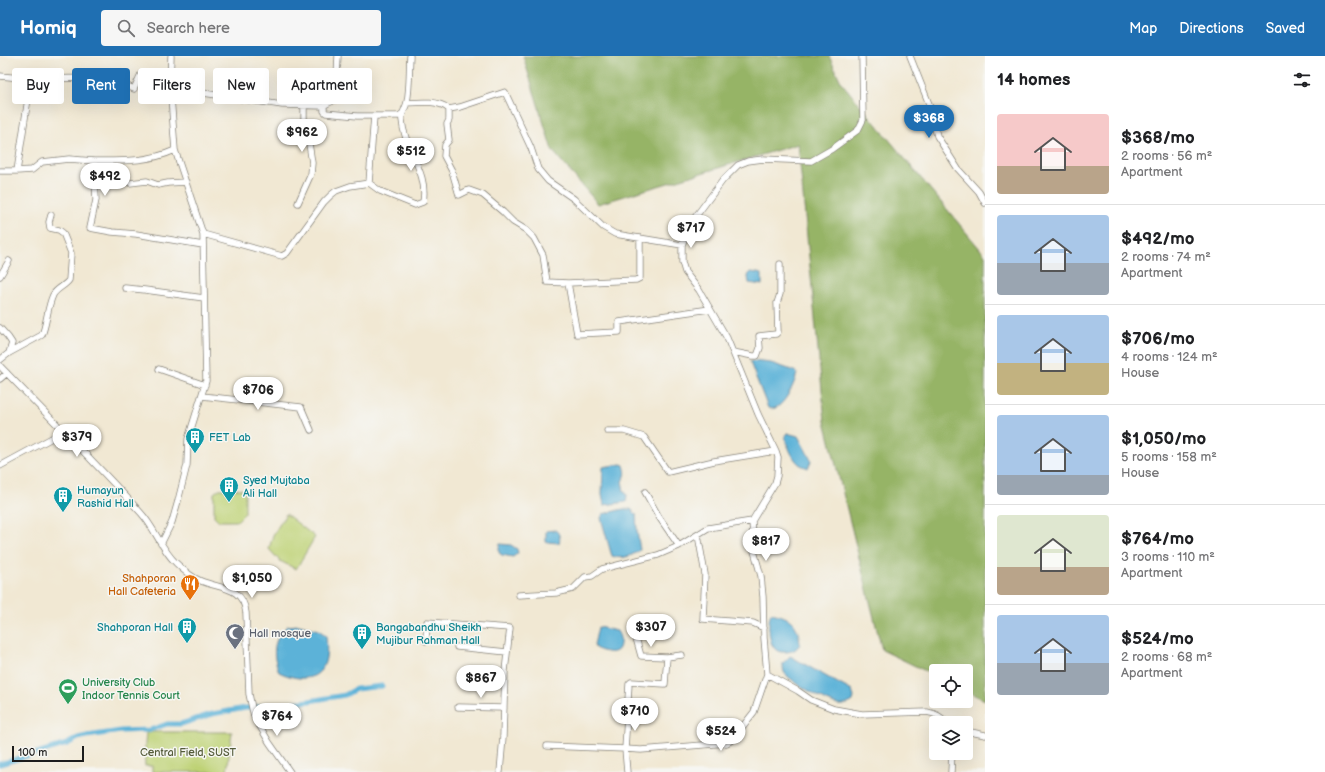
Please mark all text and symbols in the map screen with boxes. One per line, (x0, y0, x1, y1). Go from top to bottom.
search box (101, 10, 381, 46)
text: Homiq (20, 17, 77, 40)
icon: search (115, 17, 137, 39)
text: Search here (147, 19, 230, 38)
text: Map (1129, 20, 1157, 37)
text: Directions (1179, 20, 1244, 37)
text: Saved (1266, 20, 1305, 37)
chip: Buy (12, 68, 64, 104)
chip: Rent (72, 68, 130, 104)
chip: Filters (138, 68, 205, 104)
chip: New (213, 68, 269, 104)
chip: Apartment (277, 68, 372, 104)
icon: filters (1291, 69, 1313, 91)
text: 14 homes (997, 70, 1070, 90)
pin: $368 (905, 105, 953, 139)
text: $368 (913, 110, 945, 126)
pin: $962 (278, 119, 326, 153)
text: $962 (286, 124, 318, 140)
text: $368/mo (1121, 128, 1195, 148)
icon: home (1029, 130, 1077, 178)
pin: $512 (387, 138, 435, 172)
text: $512 (396, 143, 426, 159)
text: 2 rooms · 56 m² (1121, 148, 1212, 164)
pin: $492 (81, 163, 129, 197)
text: Apartment (1121, 164, 1182, 180)
text: $492 (89, 168, 121, 184)
pin: $717 (667, 215, 715, 249)
text: $717 (677, 220, 705, 236)
text: $492/mo (1121, 229, 1195, 249)
icon: home (1029, 231, 1077, 279)
text: 2 rooms · 74 m² (1121, 249, 1211, 265)
text: Apartment (1121, 265, 1182, 281)
text: $706/mo (1121, 329, 1195, 349)
icon: home (1029, 331, 1077, 379)
text: 4 rooms · 124 m² (1121, 349, 1218, 365)
text: House (1121, 365, 1159, 381)
pin: $706 (234, 377, 282, 411)
text: $706 (242, 382, 274, 398)
pin: $379 (53, 424, 101, 458)
building icon: FET Lab (184, 426, 206, 454)
text: $379 (62, 429, 92, 445)
text: $1,050/mo (1121, 429, 1206, 449)
place label: FET Lab (209, 431, 251, 444)
icon: home (1029, 431, 1077, 479)
text: 5 rooms · 158 m² (1121, 449, 1217, 465)
text: House (1121, 465, 1159, 481)
place label: Syed Mujtaba Ali Hall (243, 474, 310, 500)
building icon: Syed Mujtaba Ali Hall (218, 475, 240, 503)
place label: Humayun Rashid Hall (77, 484, 134, 510)
building icon: Humayun Rashid Hall (52, 485, 74, 513)
pin: $817 (742, 528, 790, 562)
text: $764/mo (1121, 529, 1194, 549)
icon: home (1029, 531, 1077, 579)
text: $817 (751, 533, 781, 549)
text: 3 rooms · 110 m² (1121, 549, 1215, 565)
pin: $1,050 (219, 565, 285, 599)
text: Apartment (1121, 565, 1182, 581)
text: $1,050 (232, 570, 272, 586)
place label: Shahporan Hall Cafeteria (108, 572, 176, 598)
restaurant icon: Shahporan Hall Cafeteria (179, 573, 201, 601)
pin: $307 (627, 614, 675, 648)
building icon: Shahporan Hall (176, 616, 198, 644)
text: $307 (635, 619, 667, 635)
place label: Shahporan Hall (97, 621, 173, 634)
place label: Bangabandhu Sheikh Mujibur Rahman Hall (376, 621, 482, 647)
mosque icon: Hall mosque (224, 622, 246, 650)
building icon: Bangabandhu Sheikh Mujibur Rahman Hall (351, 622, 373, 650)
place label: Hall mosque (249, 627, 311, 640)
text: $524/mo (1121, 629, 1194, 649)
icon: home (1029, 631, 1077, 679)
text: 2 rooms · 68 m² (1121, 649, 1212, 665)
map controls (929, 664, 973, 760)
button: locate (929, 664, 973, 708)
pin: $867 (457, 665, 505, 699)
text: Apartment (1121, 665, 1182, 681)
text: $867 (465, 670, 497, 686)
place label: University Club Indoor Tennis Court (82, 676, 181, 702)
sports icon: University Club Indoor Tennis Court (57, 677, 79, 705)
pin: $710 (611, 698, 659, 732)
pin: $764 (253, 703, 301, 737)
text: $710 (620, 703, 650, 719)
text: $764 (261, 708, 293, 724)
button: layers (929, 716, 973, 760)
pin: $524 (697, 718, 745, 752)
text: $524 (705, 723, 737, 739)
scale bar (12, 744, 84, 763)
text: 100 m (18, 746, 47, 759)
park label: Central Field, SUST (140, 746, 236, 759)

